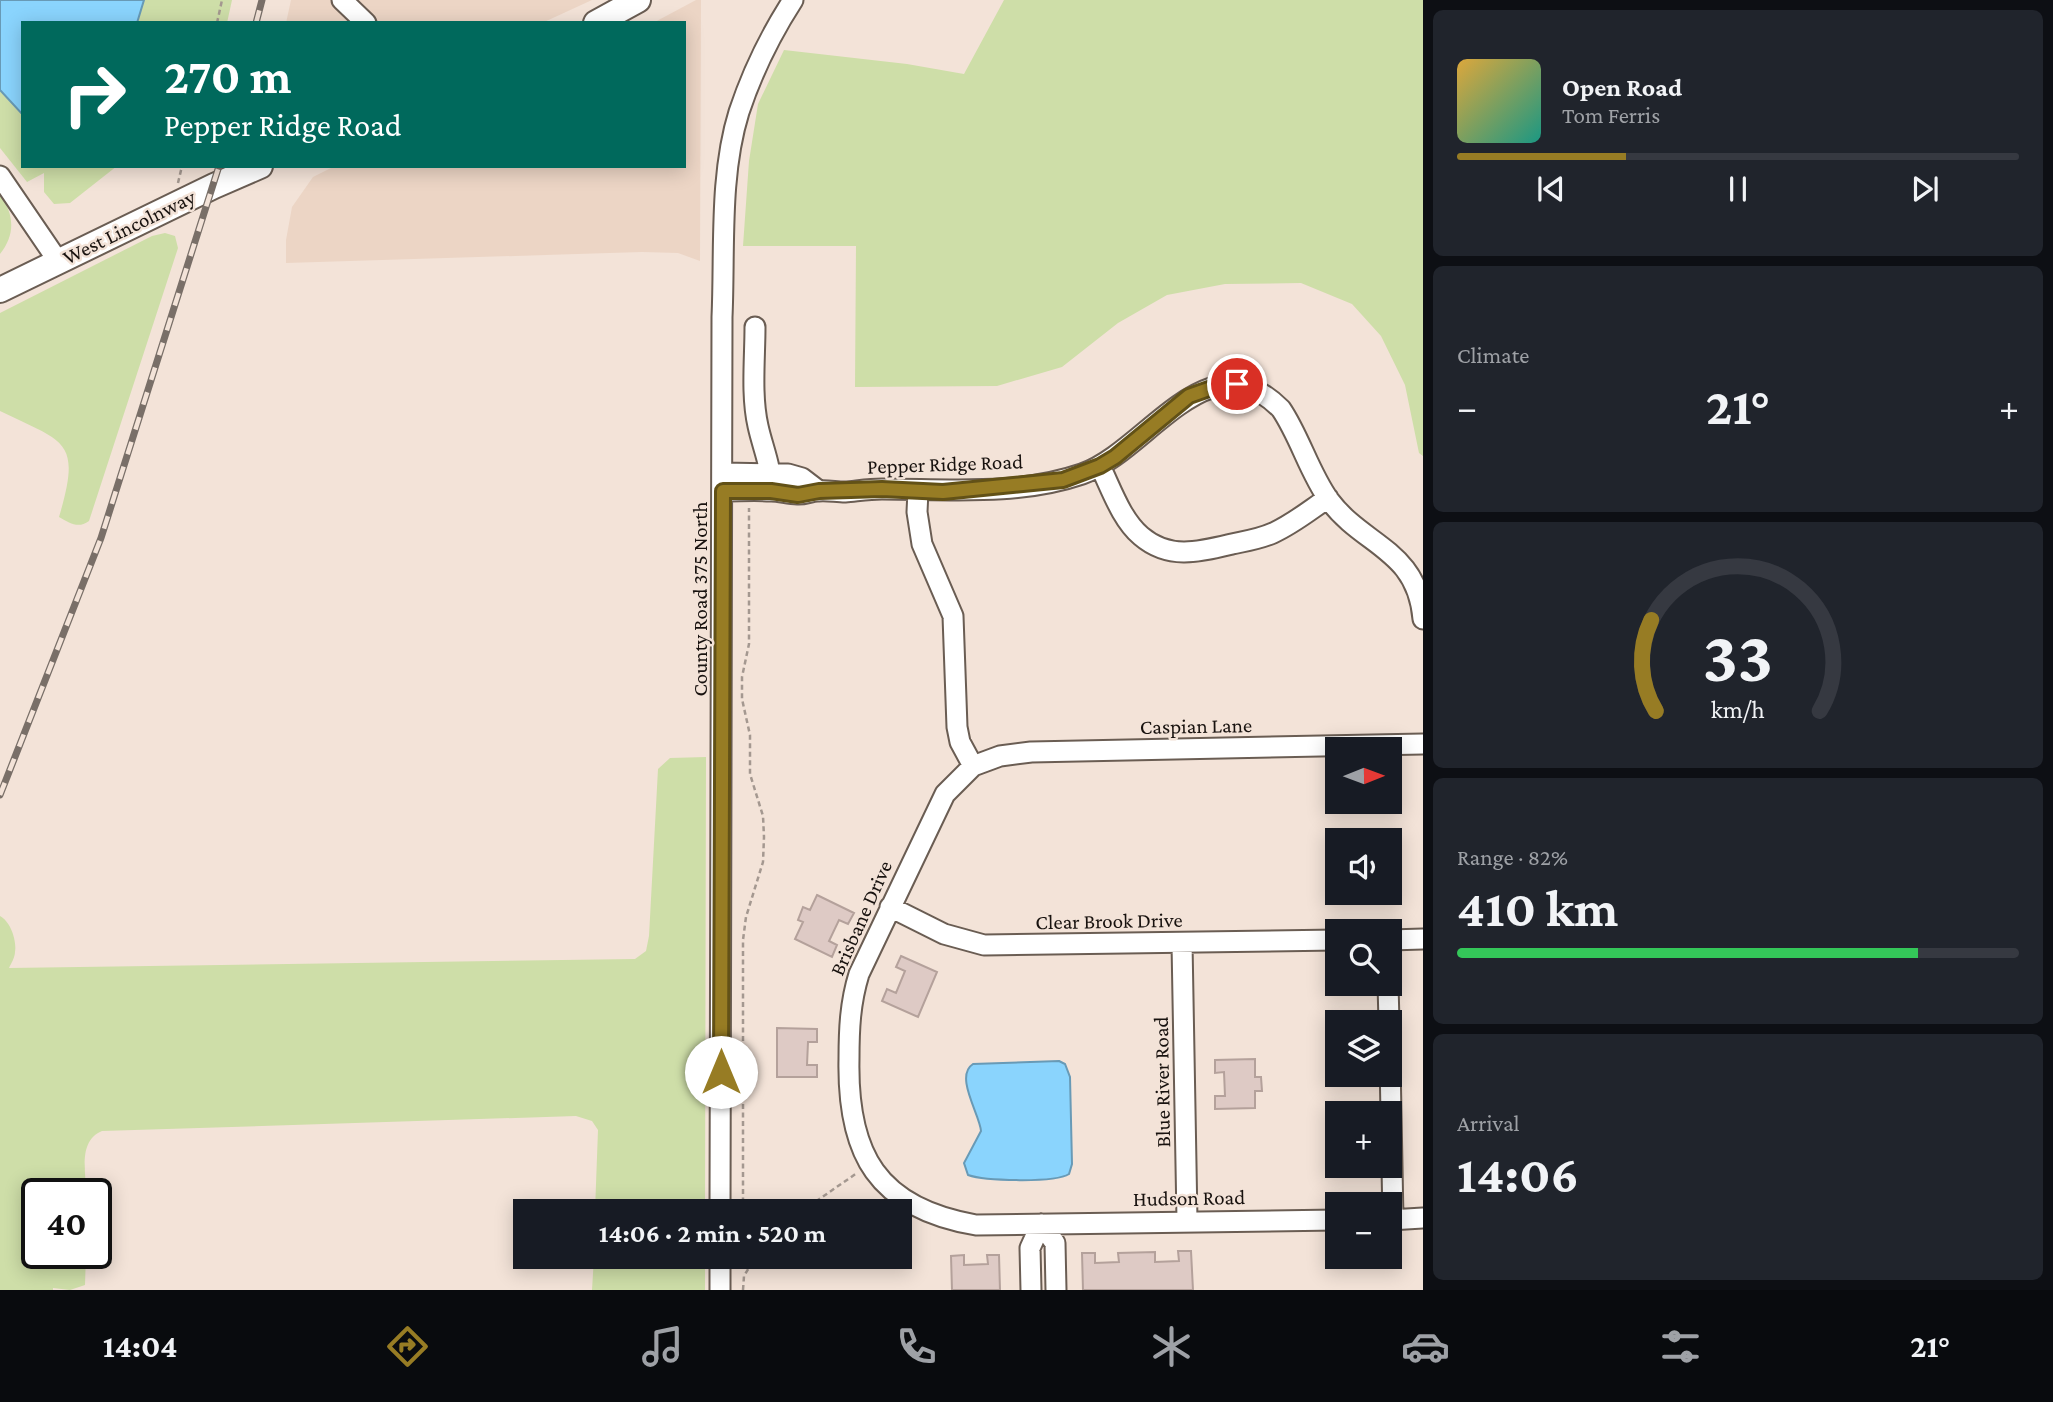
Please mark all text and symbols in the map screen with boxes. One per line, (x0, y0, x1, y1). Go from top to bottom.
icon: right (49, 49, 140, 140)
text: 270 m (164, 49, 292, 104)
text: Open Road (1562, 73, 1682, 102)
text: Tom Ferris (1562, 102, 1660, 128)
text: Pepper Ridge Road (164, 107, 402, 143)
icon: previous (1532, 170, 1570, 208)
icon: pause (1719, 170, 1757, 208)
icon: next (1906, 170, 1944, 208)
street label: West Lincolnway (59, 184, 199, 269)
text: Climate (1457, 342, 1529, 368)
pin (1207, 354, 1267, 414)
icon: arrive (1218, 365, 1256, 403)
text: 21° (1706, 377, 1770, 435)
text: − (1457, 386, 1477, 428)
text: + (1999, 386, 2019, 428)
street label: Pepper Ridge Road (867, 449, 1023, 479)
street label: County Road 375 North (688, 502, 712, 696)
text: 33 (1703, 616, 1773, 697)
text: km/h (1711, 696, 1765, 723)
street label: Caspian Lane (1140, 713, 1252, 739)
north arrow (1325, 737, 1402, 814)
map controls (1325, 737, 1402, 1269)
button: sound (1325, 828, 1402, 905)
text: Range · 82% (1457, 844, 1568, 870)
street label: Brisbane Drive (825, 857, 897, 979)
text: 410 km (1457, 879, 1618, 937)
street label: Clear Brook Drive (1035, 908, 1183, 934)
button: search (1325, 919, 1402, 996)
button: layers (1325, 1010, 1402, 1087)
street label: Blue River Road (1149, 1016, 1175, 1148)
position arrow (684, 1035, 758, 1109)
button: + (1325, 1101, 1402, 1178)
text: Arrival (1457, 1110, 1520, 1136)
text: 14:06 (1457, 1145, 1579, 1203)
speed limit sign: 40 (21, 1178, 112, 1269)
street label: Hudson Road (1133, 1185, 1245, 1211)
button: − (1325, 1192, 1402, 1269)
text: 14:06 · 2 min · 520 m (599, 1219, 826, 1248)
icon: directions (383, 1322, 432, 1371)
icon: music (638, 1322, 687, 1371)
icon: phone (892, 1322, 941, 1371)
icon: climate (1147, 1322, 1196, 1371)
icon: car (1401, 1322, 1450, 1371)
icon: filters (1656, 1322, 1705, 1371)
text: 14:04 (103, 1328, 178, 1364)
text: 21° (1910, 1328, 1950, 1364)

